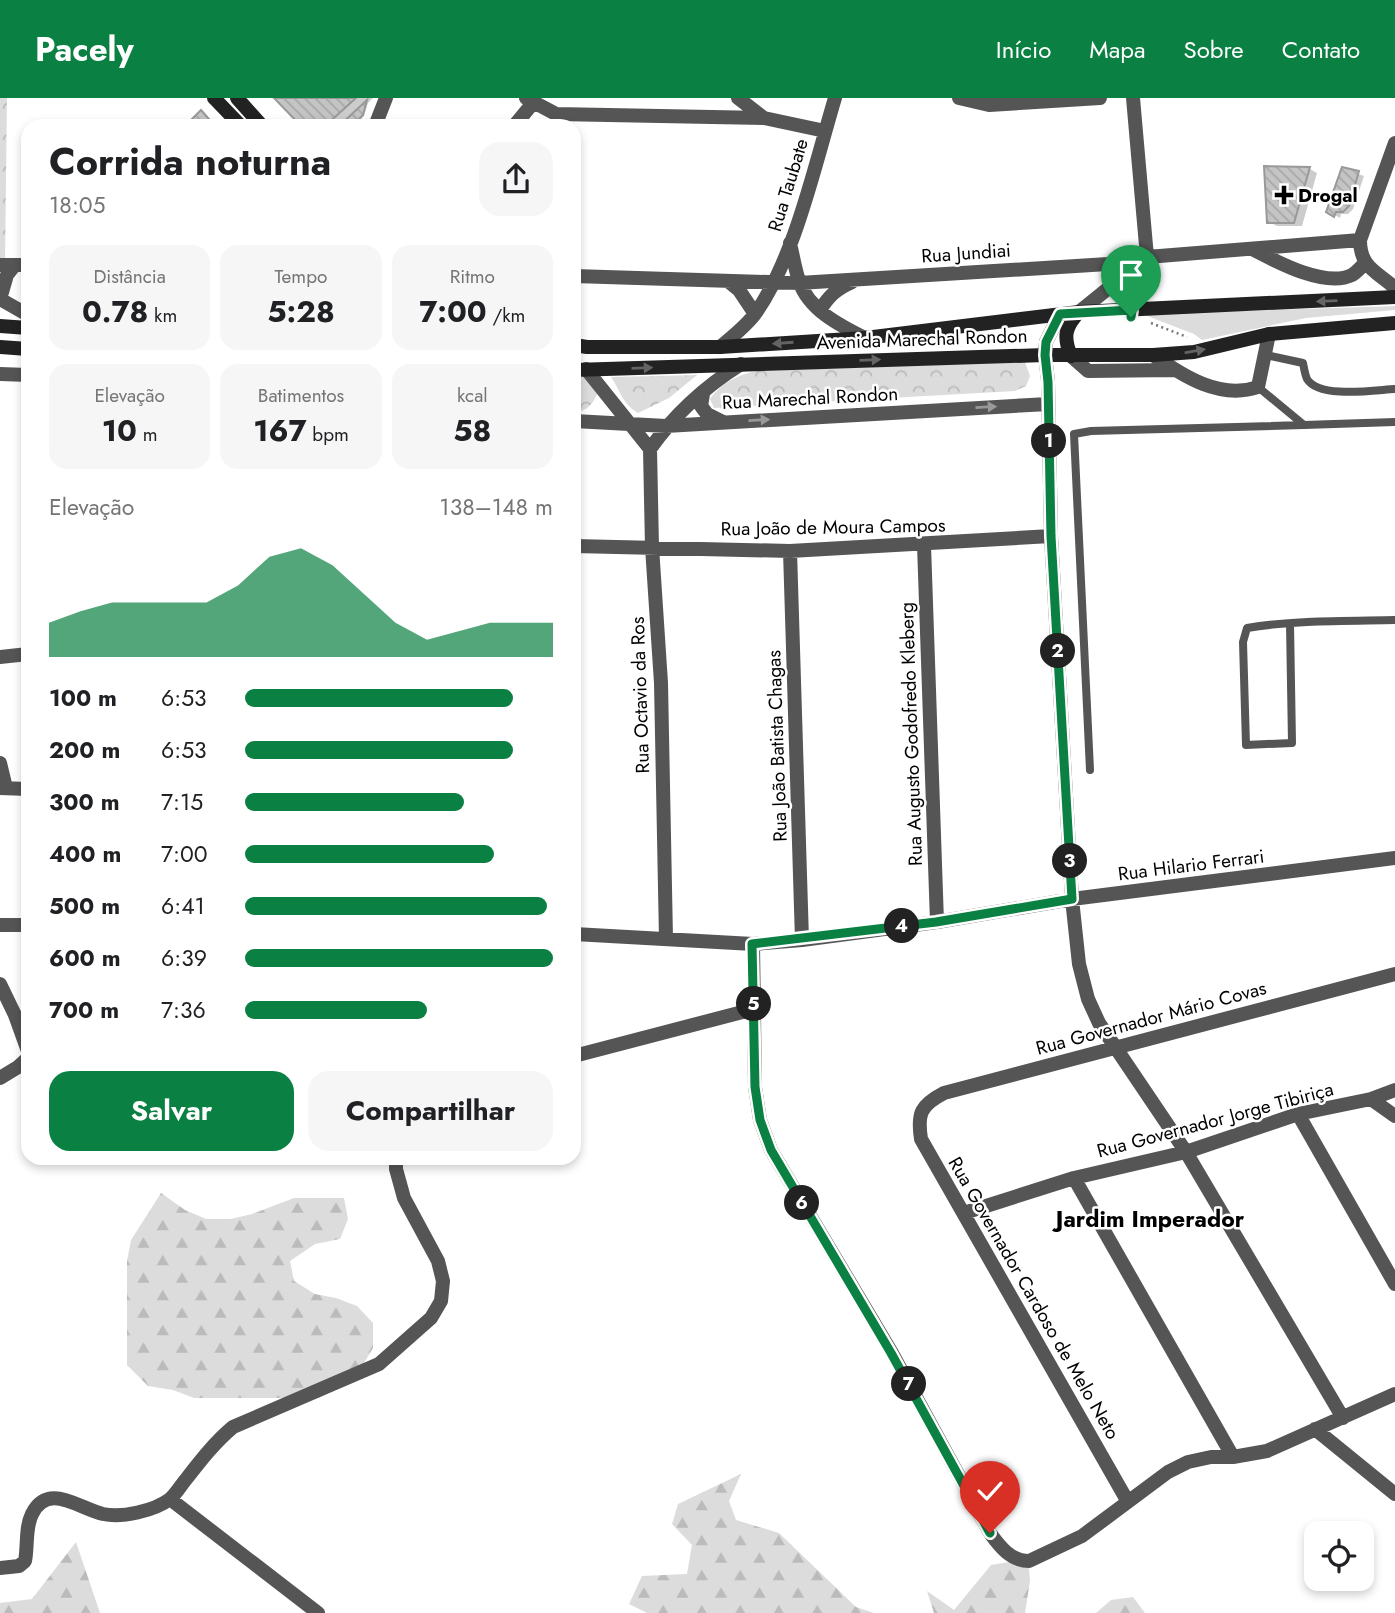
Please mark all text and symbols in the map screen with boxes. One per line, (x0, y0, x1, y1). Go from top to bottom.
text: Pacely (35, 26, 134, 73)
text: Início (996, 32, 1051, 67)
text: Mapa (1089, 32, 1146, 67)
text: Sobre (1184, 32, 1244, 67)
text: Contato (1282, 32, 1360, 67)
text: Corrida noturna (49, 134, 331, 189)
street label: Rua Taubate (761, 135, 815, 235)
button: share (479, 142, 553, 216)
place label: Drogal (1298, 182, 1358, 209)
marker: Drogal (1276, 187, 1292, 203)
text: 18:05 (49, 188, 106, 222)
street label: Rua Jundiai (920, 236, 1012, 270)
pin (1101, 245, 1161, 317)
icon: arrive (1112, 256, 1150, 294)
text: Distância (93, 263, 166, 290)
text: Tempo (275, 263, 327, 290)
text: Ritmo (450, 263, 495, 290)
text: 0.78 (82, 290, 148, 333)
text: 5:28 (267, 290, 335, 333)
text: 7:00 (419, 290, 487, 333)
one-way arrow (1316, 296, 1338, 307)
text: km (148, 302, 177, 329)
text: /km (487, 302, 525, 329)
street label: Avenida Marechal Rondon (816, 322, 1028, 356)
one-way arrow (772, 338, 794, 349)
one-way arrow (1184, 345, 1206, 356)
one-way arrow (859, 354, 881, 366)
one-way arrow (631, 362, 653, 373)
street label: Rua Marechal Rondon (721, 380, 899, 416)
text: Elevação (94, 382, 165, 409)
text: Batimentos (258, 382, 344, 409)
text: kcal (457, 382, 488, 409)
one-way arrow (975, 401, 997, 412)
text: 10 (102, 409, 137, 452)
text: 167 (253, 409, 307, 452)
text: 58 (453, 409, 491, 452)
one-way arrow (748, 415, 770, 426)
text: m (137, 421, 158, 448)
text: bpm (307, 421, 349, 448)
pin: 1 (1032, 424, 1066, 458)
text: 1 (1044, 427, 1053, 454)
text: Elevação (49, 490, 134, 524)
text: 138–148 m (439, 490, 553, 524)
street label: Rua João de Moura Campos (720, 512, 946, 542)
street label: Rua Augusto Godofredo Kleberg (893, 602, 929, 866)
street label: Rua Octavio da Ros (624, 616, 656, 774)
pin: 2 (1040, 634, 1076, 668)
text: 2 (1051, 637, 1064, 664)
street label: Rua João Batista Chagas (760, 649, 794, 842)
text: 100 m (49, 681, 117, 715)
text: 6:53 (161, 681, 207, 715)
text: 200 m (49, 733, 120, 767)
text: 6:53 (161, 733, 207, 767)
text: 300 m (49, 785, 120, 819)
text: 7:15 (161, 785, 203, 819)
text: 400 m (49, 837, 121, 871)
text: 7:00 (161, 837, 208, 871)
street label: Rua Hilario Ferrari (1116, 843, 1266, 887)
pin: 3 (1052, 844, 1088, 878)
text: 3 (1064, 847, 1075, 874)
text: 500 m (49, 889, 120, 923)
text: 6:41 (161, 889, 205, 923)
pin: 4 (884, 908, 920, 944)
text: 4 (895, 912, 908, 939)
text: 600 m (49, 941, 121, 975)
text: 6:39 (161, 941, 207, 975)
street label: Rua Governador Mário Covas (1033, 974, 1270, 1062)
pin: 5 (736, 986, 772, 1021)
text: 5 (747, 990, 760, 1017)
text: 700 m (49, 993, 119, 1027)
text: 7:36 (161, 993, 206, 1027)
button: Salvar (49, 1071, 294, 1151)
button: Compartilhar (308, 1071, 553, 1151)
street label: Rua Governador Jorge Tibiriça (1094, 1075, 1336, 1165)
street label: Rua Governador Cardoso de Melo Neto (942, 1152, 1126, 1444)
pin: 6 (784, 1186, 820, 1220)
text: 6 (795, 1189, 808, 1216)
district label: Jardim Imperador (1052, 1202, 1245, 1236)
pin: 7 (892, 1366, 926, 1402)
text: 7 (903, 1370, 914, 1397)
pin (960, 1461, 1020, 1533)
icon: check (971, 1472, 1009, 1510)
map controls (1304, 1521, 1374, 1591)
button: locate (1304, 1521, 1374, 1591)

